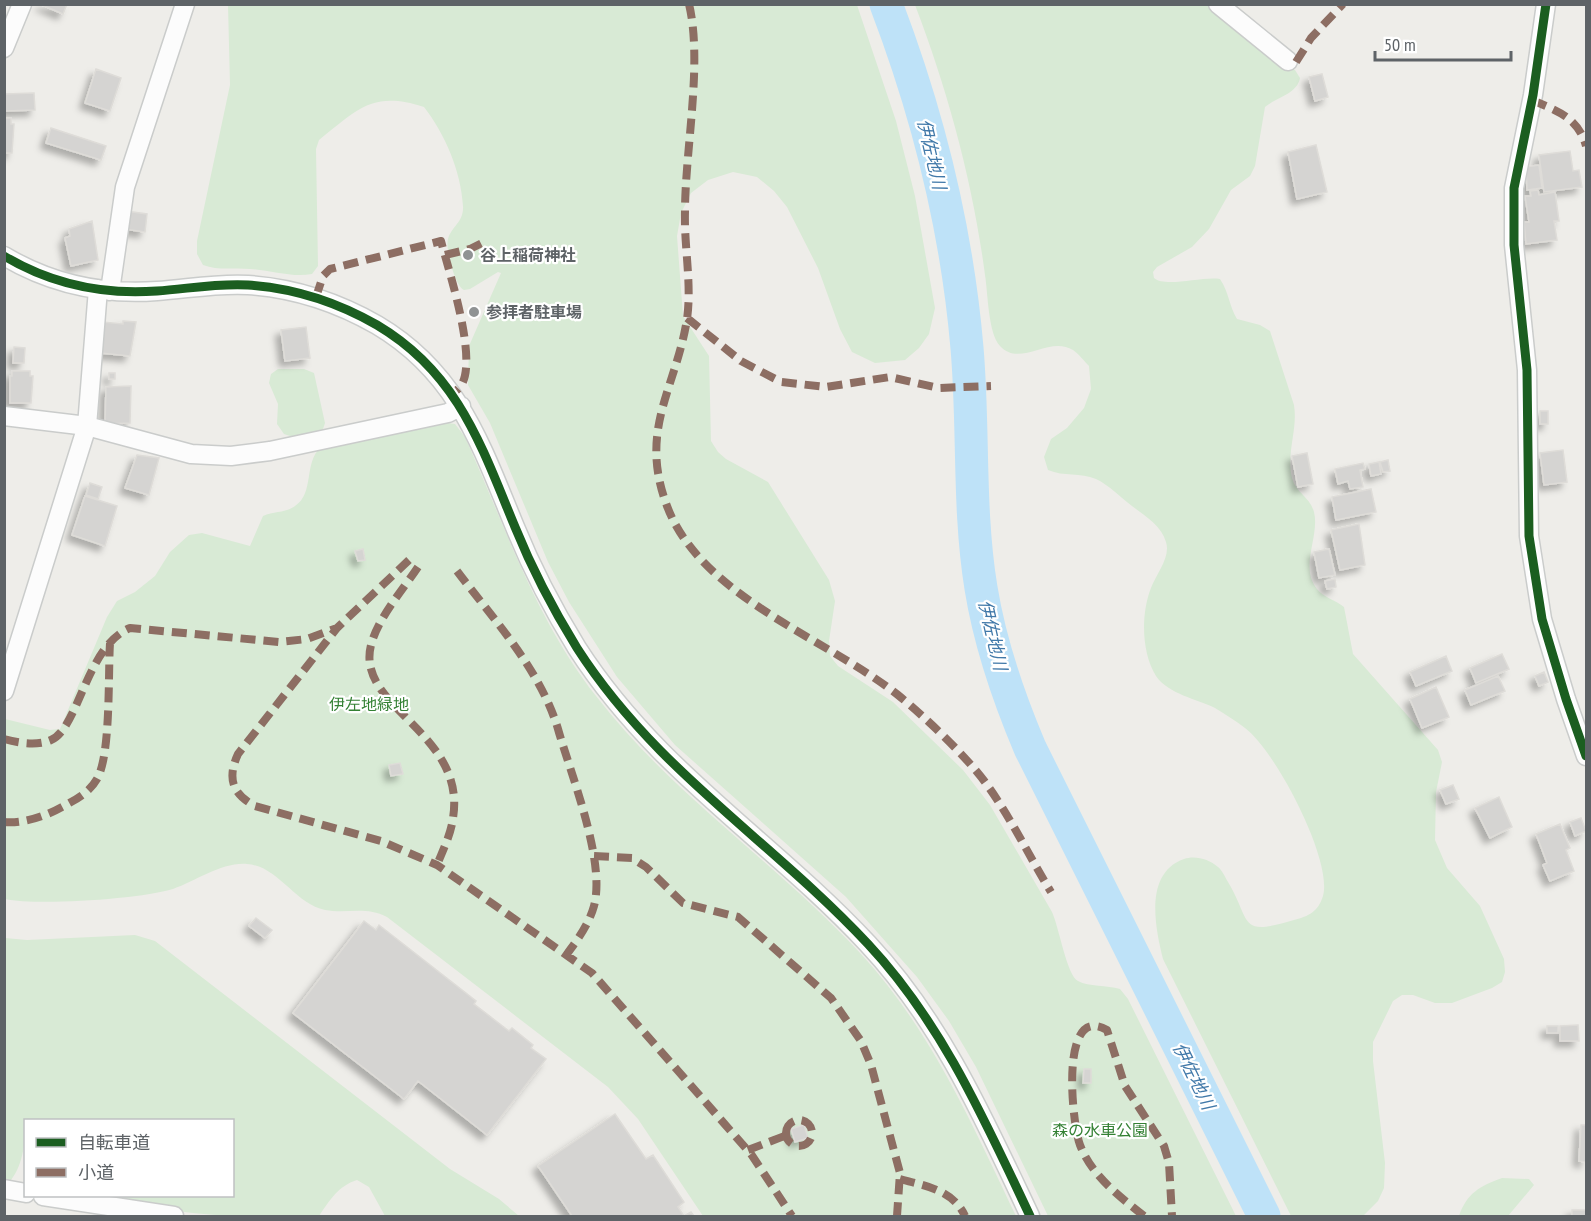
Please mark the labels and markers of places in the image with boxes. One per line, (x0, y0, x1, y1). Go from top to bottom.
place label: 谷上稲荷神社 (480, 245, 576, 265)
marker: 谷上稲荷神社 (461, 248, 475, 262)
place label: 参拝者駐車場 (486, 302, 582, 322)
marker: 参拝者駐車場 (467, 305, 481, 319)

